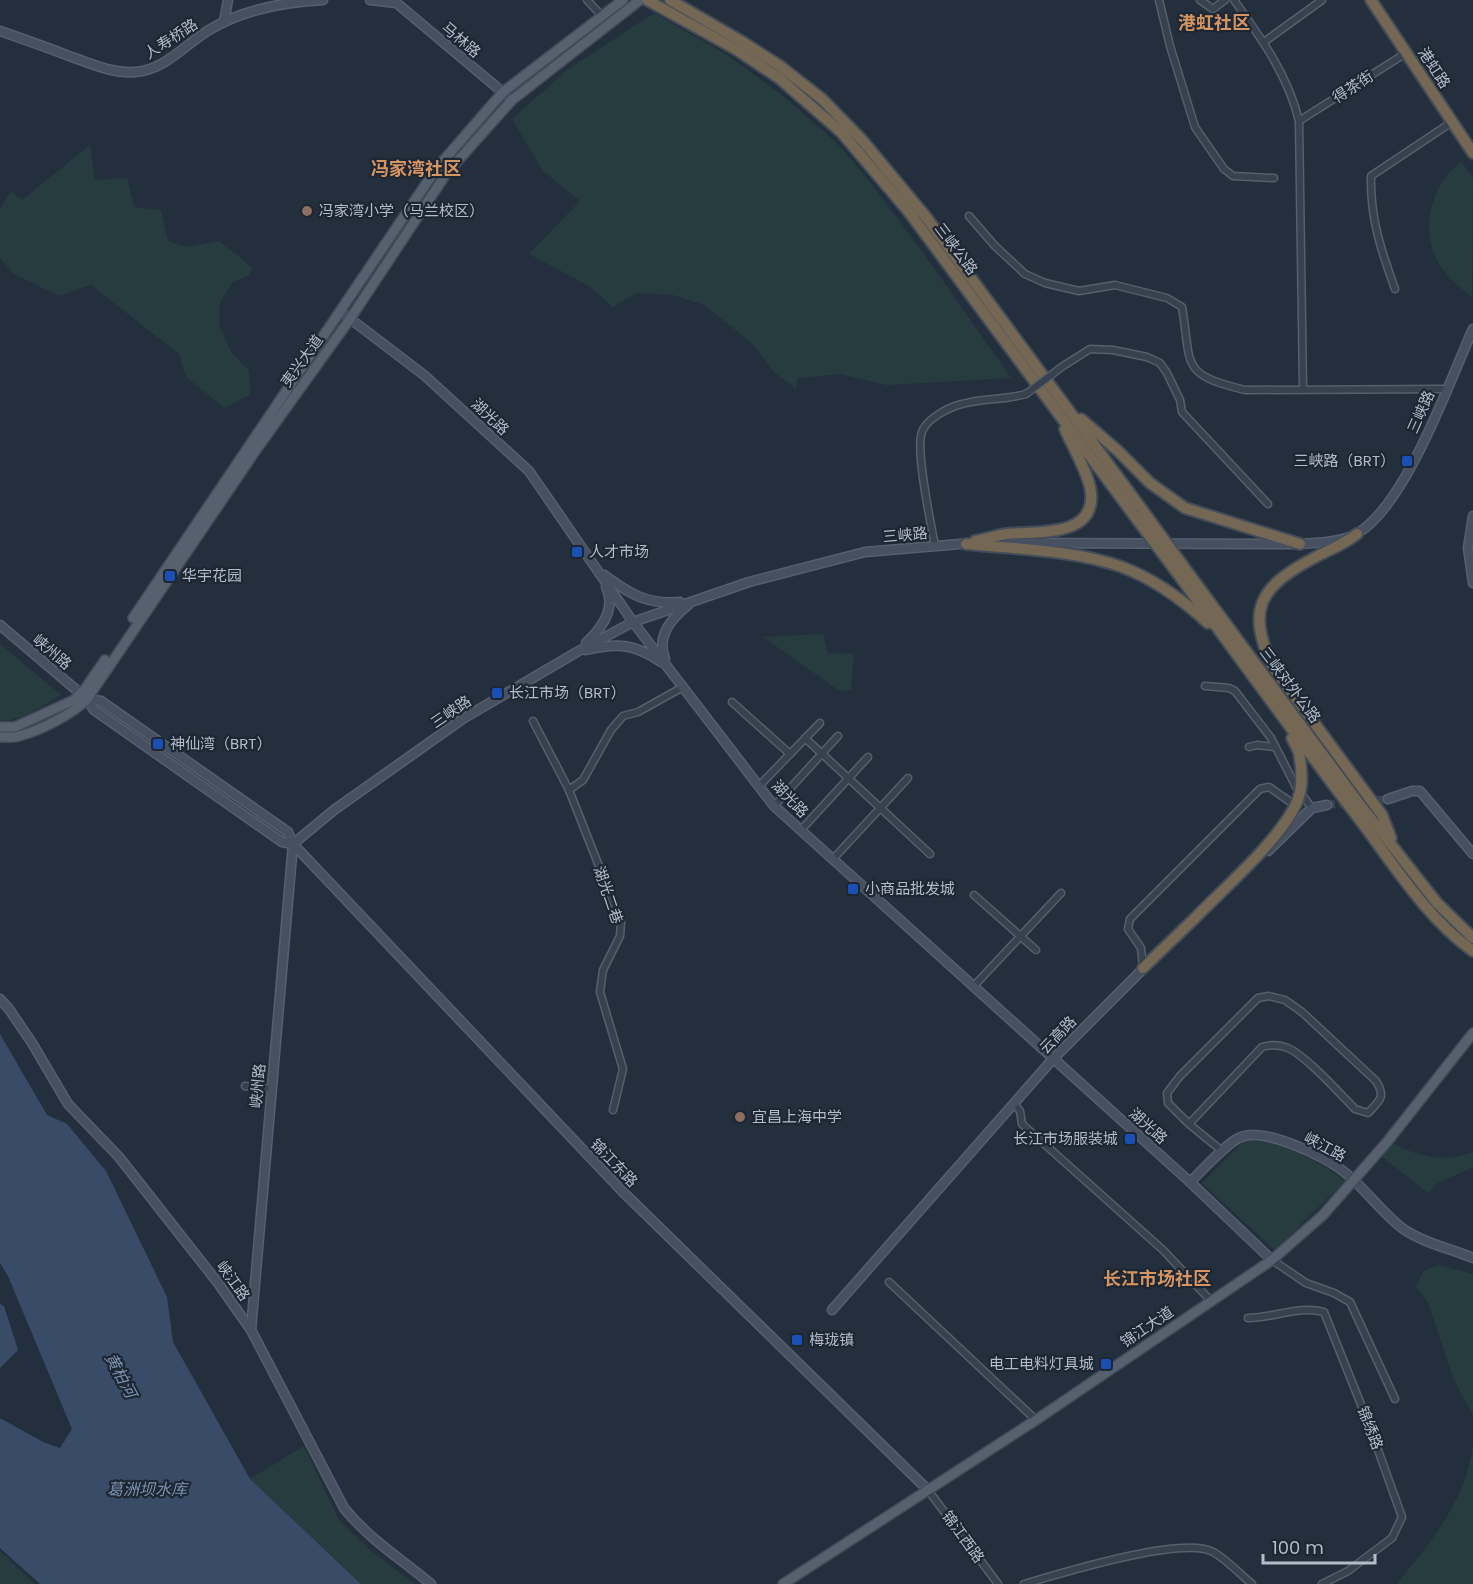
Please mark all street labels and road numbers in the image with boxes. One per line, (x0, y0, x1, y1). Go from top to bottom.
street label: 人寿桥路 (140, 13, 202, 64)
street label: 马林路 (437, 17, 485, 62)
street label: 港虹路 (1413, 43, 1455, 92)
street label: 得茶街 (1328, 66, 1377, 108)
street label: 三峡公路 (930, 218, 983, 279)
street label: 夷兴大道 (275, 330, 328, 391)
street label: 三峡路 (1402, 387, 1439, 437)
street label: 湖光路 (467, 394, 514, 440)
street label: 三峡路 (882, 522, 928, 547)
street label: 峡州路 (28, 629, 76, 674)
street label: 三峡对外公路 (1255, 642, 1326, 727)
street label: 三峡路 (426, 690, 475, 733)
street label: 湖光路 (767, 775, 814, 822)
street label: 湖光二巷 (589, 863, 628, 927)
street label: 云高路 (1034, 1011, 1081, 1058)
street label: 峡州路 (245, 1063, 270, 1109)
street label: 湖光路 (1125, 1103, 1172, 1148)
street label: 峡江路 (1300, 1127, 1350, 1166)
street label: 锦江东路 (586, 1134, 643, 1192)
street label: 峡江路 (212, 1256, 255, 1305)
street label: 锦江大道 (1116, 1301, 1177, 1352)
street label: 锦绣路 (1353, 1403, 1388, 1453)
street label: 锦江西路 (937, 1506, 990, 1567)

